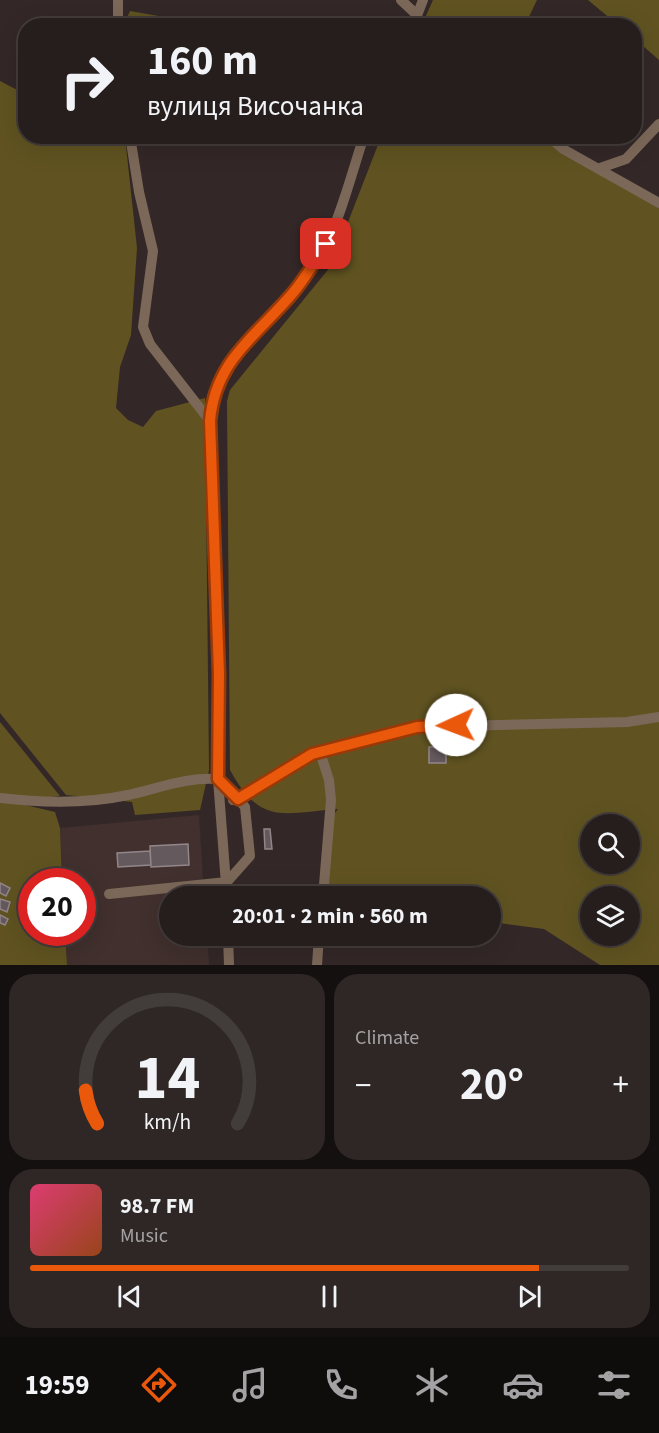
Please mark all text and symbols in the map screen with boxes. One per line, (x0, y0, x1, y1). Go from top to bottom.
text: 160 m (147, 31, 258, 91)
icon: right (48, 42, 126, 120)
text: вулиця Височанка (147, 87, 364, 126)
pin (300, 218, 351, 269)
icon: arrive (309, 227, 342, 260)
position arrow (424, 693, 488, 757)
map controls (580, 814, 640, 946)
button: search (580, 814, 640, 874)
speed limit sign: 20 (18, 868, 96, 946)
button: layers (580, 886, 640, 946)
text: 20:01 · 2 min · 560 m (232, 900, 428, 932)
text: Climate (355, 1024, 419, 1052)
text: 14 (134, 1034, 200, 1123)
text: 20° (460, 1053, 524, 1117)
text: − (355, 1062, 371, 1109)
text: + (613, 1062, 629, 1109)
text: km/h (143, 1107, 191, 1138)
text: 98.7 FM (120, 1190, 194, 1222)
text: Music (120, 1222, 168, 1250)
icon: previous (113, 1280, 146, 1313)
icon: pause (313, 1280, 346, 1313)
icon: next (513, 1280, 546, 1313)
icon: directions (138, 1364, 180, 1406)
icon: music (229, 1364, 271, 1406)
icon: phone (320, 1364, 362, 1406)
icon: climate (411, 1364, 453, 1406)
icon: car (502, 1364, 544, 1406)
icon: filters (593, 1364, 635, 1406)
text: 19:59 (24, 1366, 90, 1405)

